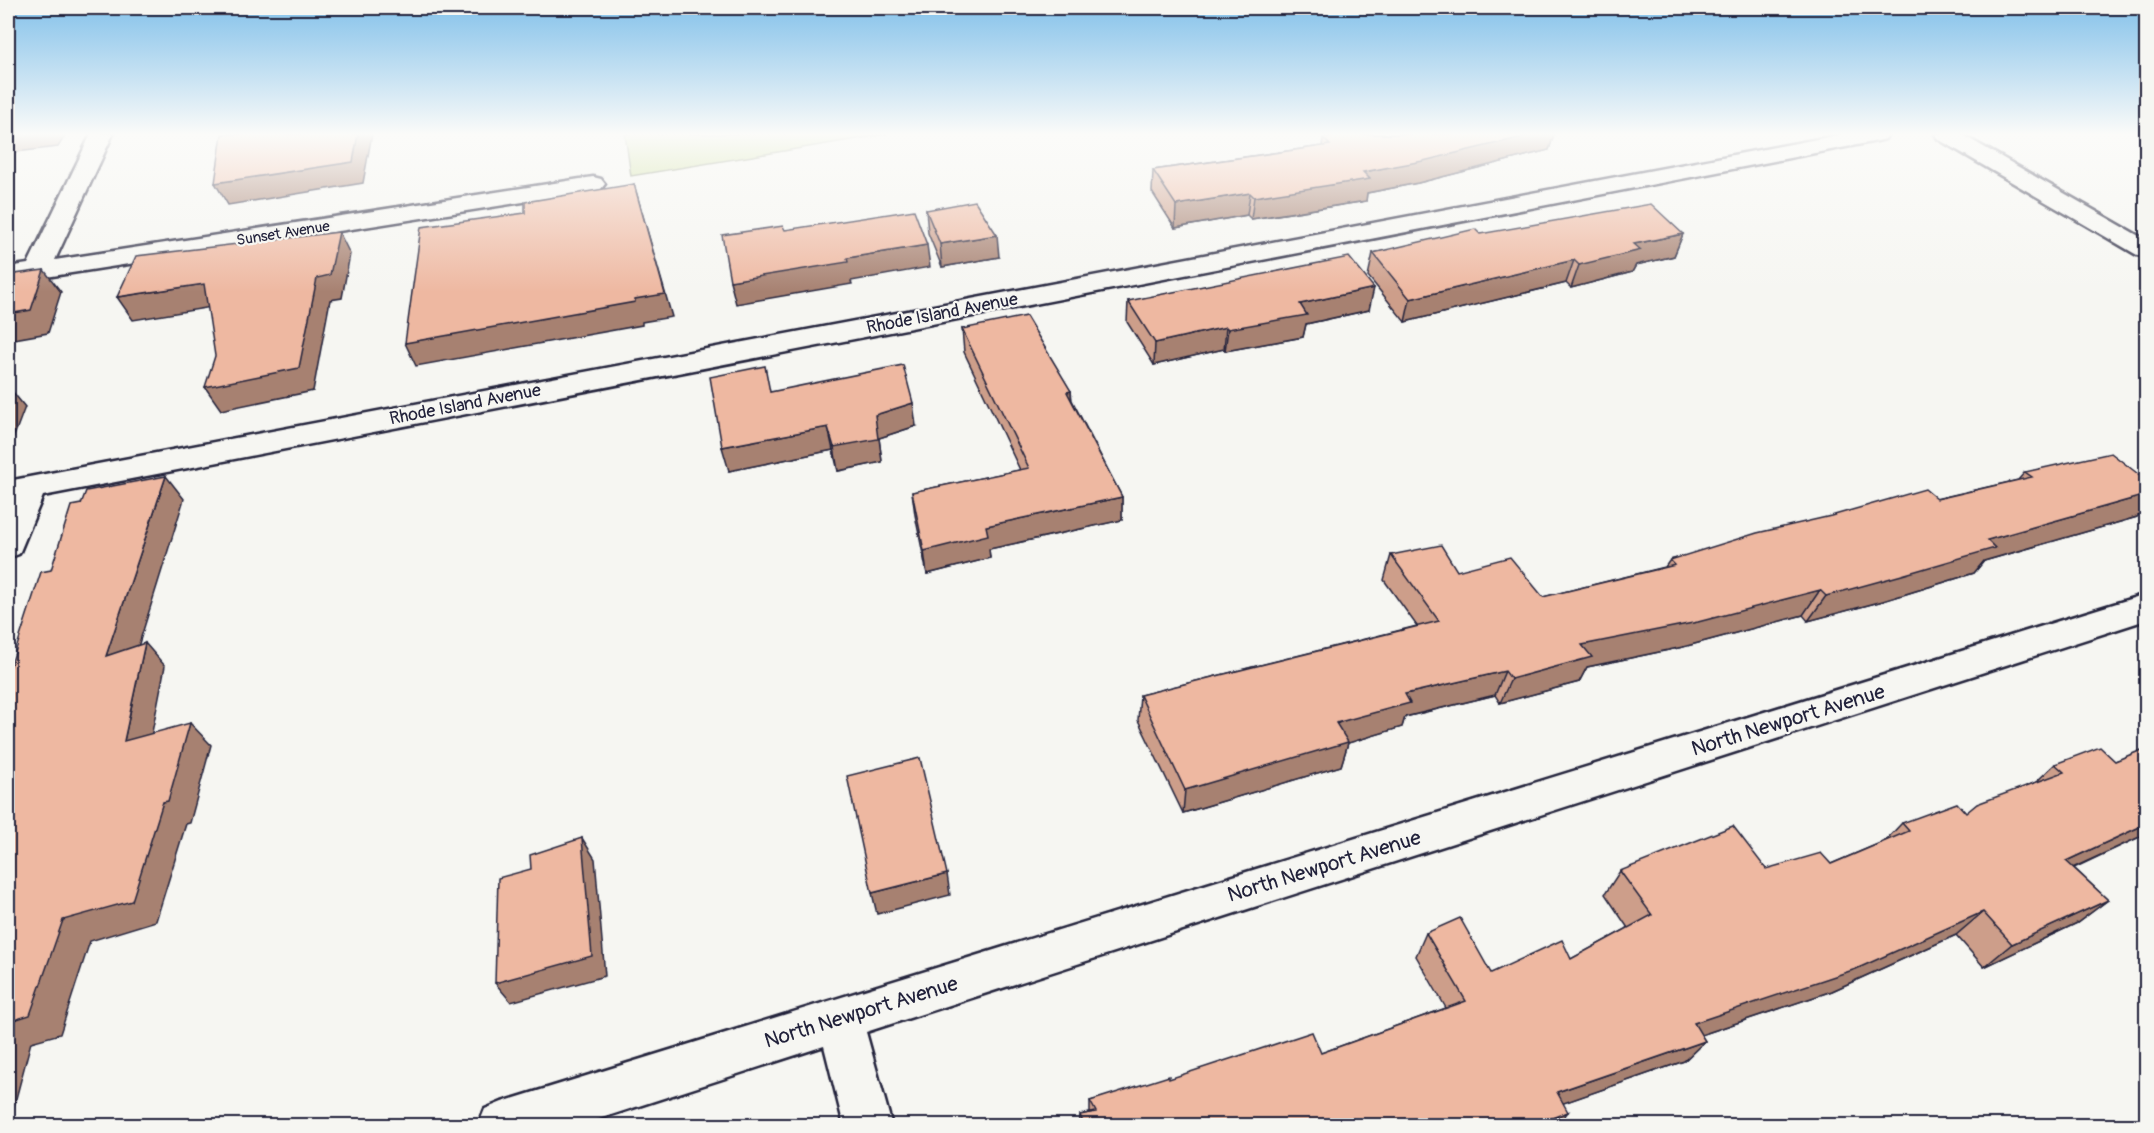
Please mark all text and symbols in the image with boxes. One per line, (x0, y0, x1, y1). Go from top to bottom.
street label: Sunset Avenue (235, 217, 332, 250)
street label: Rhode Island Avenue (864, 288, 1020, 339)
street label: Rhode Island Avenue (387, 379, 543, 430)
street label: North Newport Avenue (1688, 678, 1889, 763)
street label: North Newport Avenue (1224, 824, 1425, 909)
street label: North Newport Avenue (761, 970, 962, 1055)

